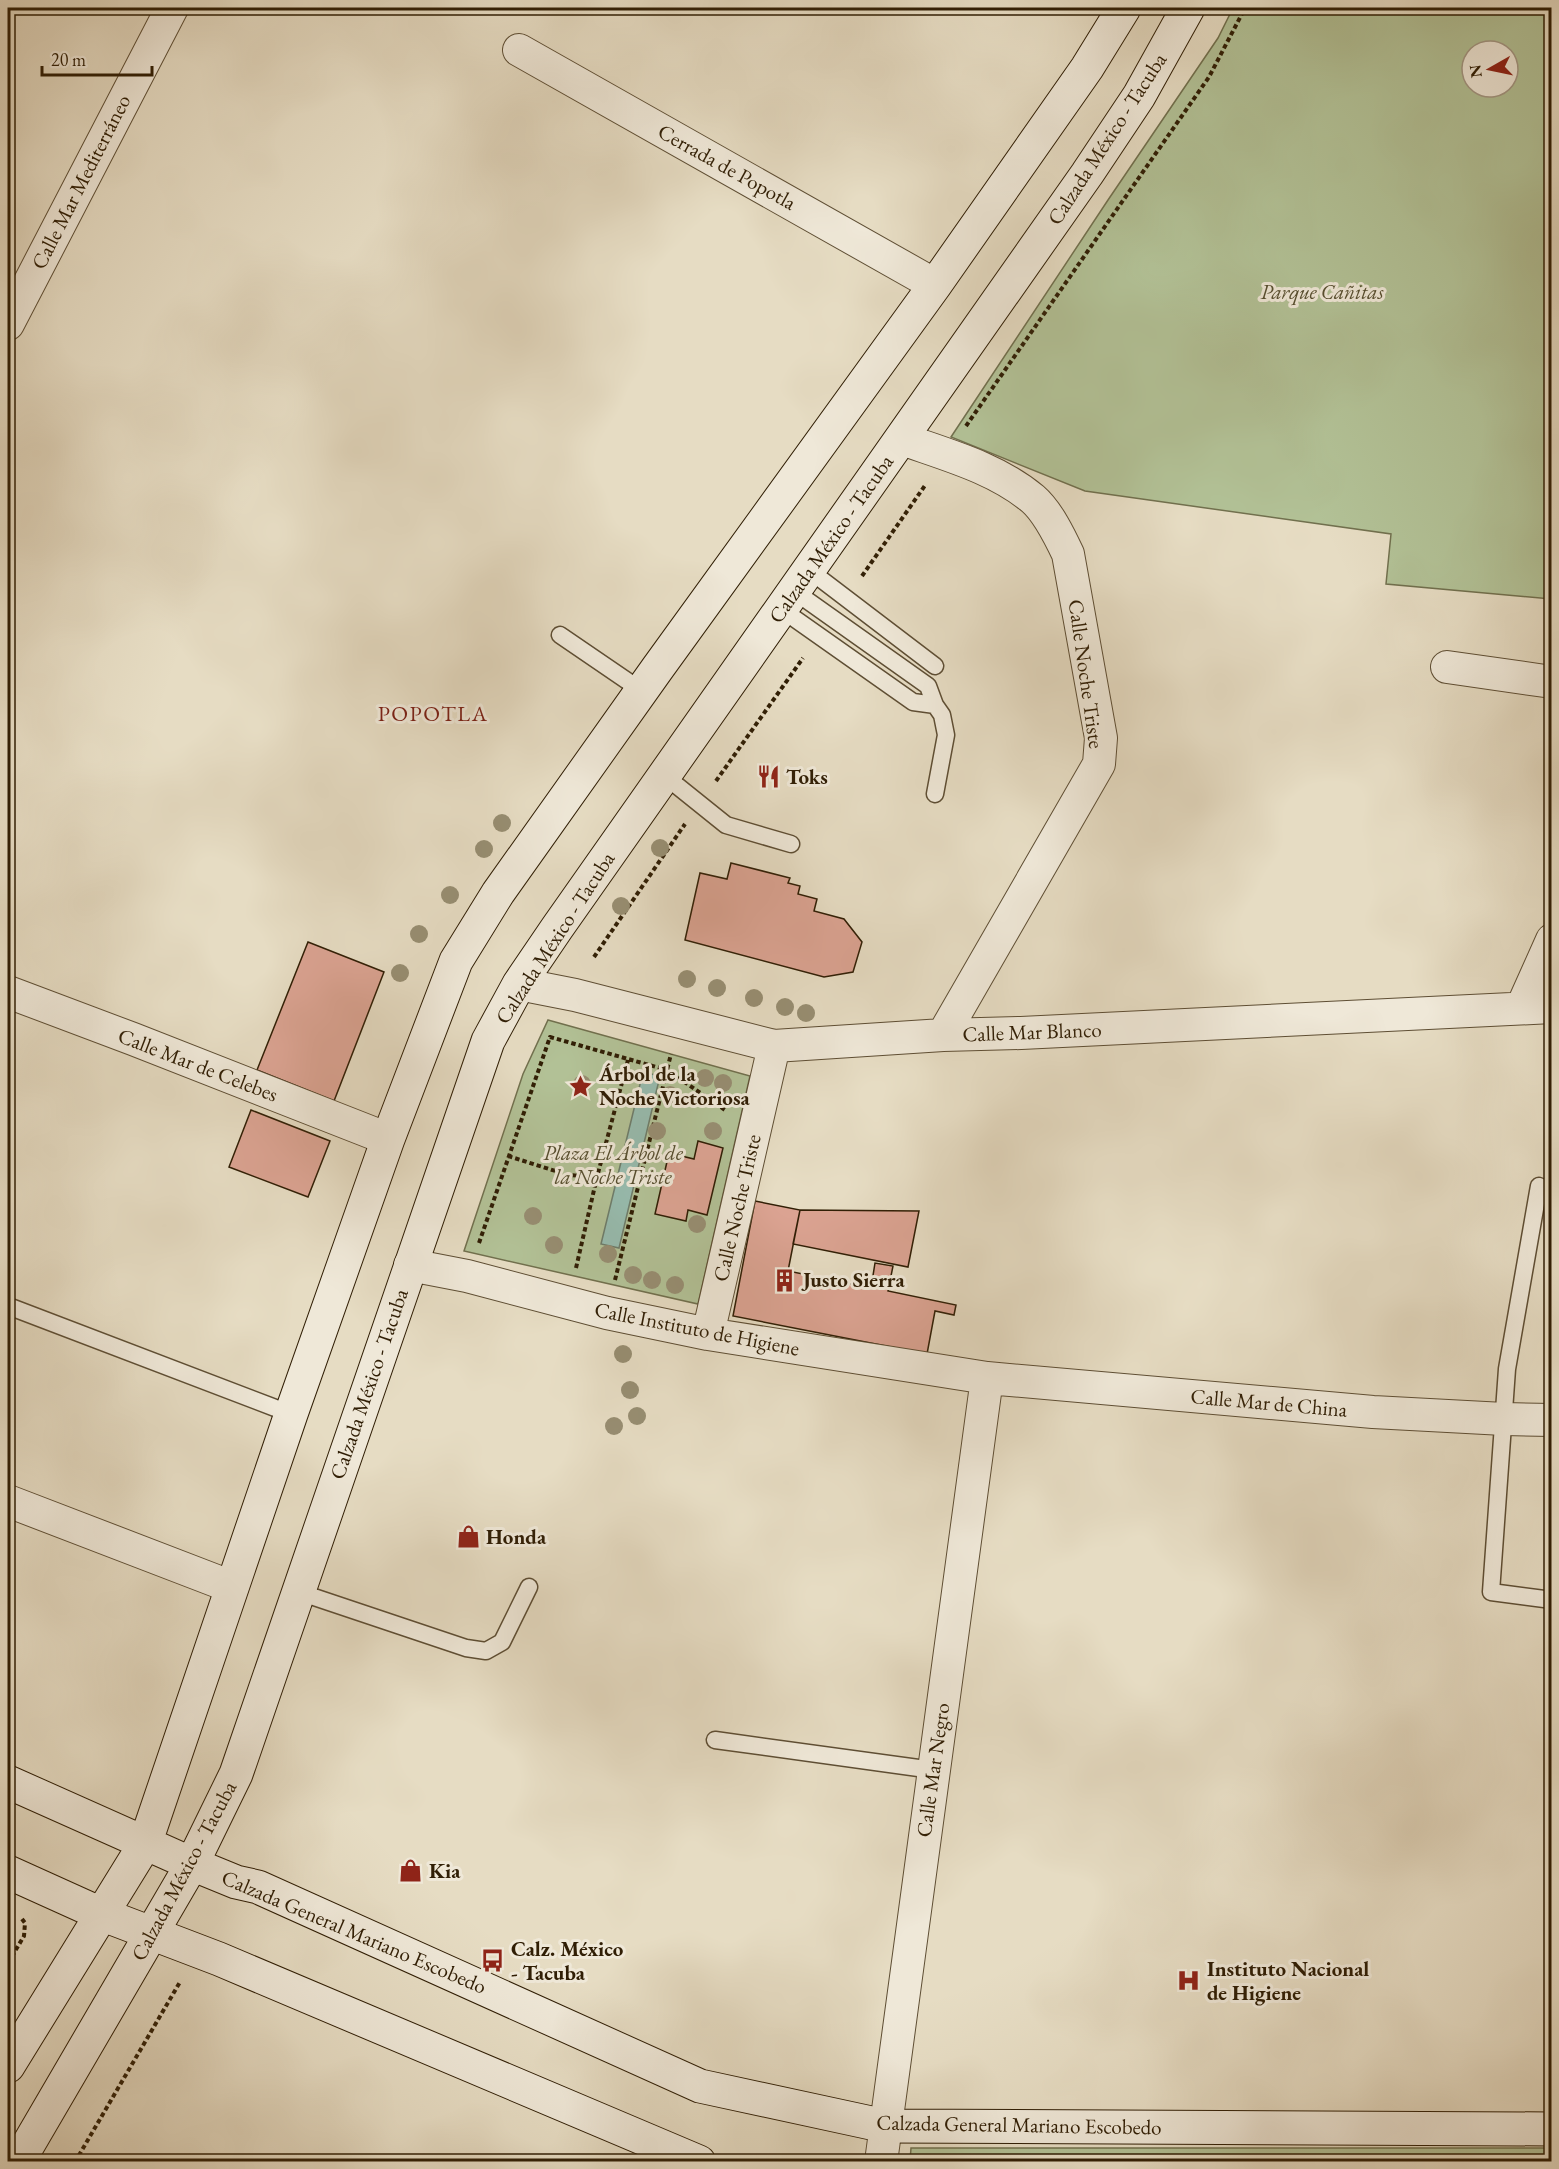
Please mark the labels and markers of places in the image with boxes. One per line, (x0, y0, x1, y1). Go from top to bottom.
place label: Toks (786, 763, 828, 790)
restaurant icon: Toks (755, 764, 781, 790)
place label: Árbol de la Noche Victoriosa (598, 1060, 750, 1111)
place icon: Árbol de la Noche Victoriosa (568, 1073, 594, 1099)
place label: Justo Sierra (801, 1266, 906, 1293)
building icon: Justo Sierra (772, 1267, 798, 1293)
place label: Honda (486, 1523, 547, 1550)
shop icon: Honda (455, 1524, 481, 1550)
place label: Kia (429, 1857, 461, 1884)
shop icon: Kia (398, 1858, 424, 1884)
place label: Calz. México - Tacuba (511, 1935, 624, 1986)
bus stop icon: Calz. México - Tacuba (480, 1948, 506, 1974)
place label: Instituto Nacional de Higiene (1207, 1955, 1369, 2006)
hospital icon: Instituto Nacional de Higiene (1176, 1968, 1202, 1994)

